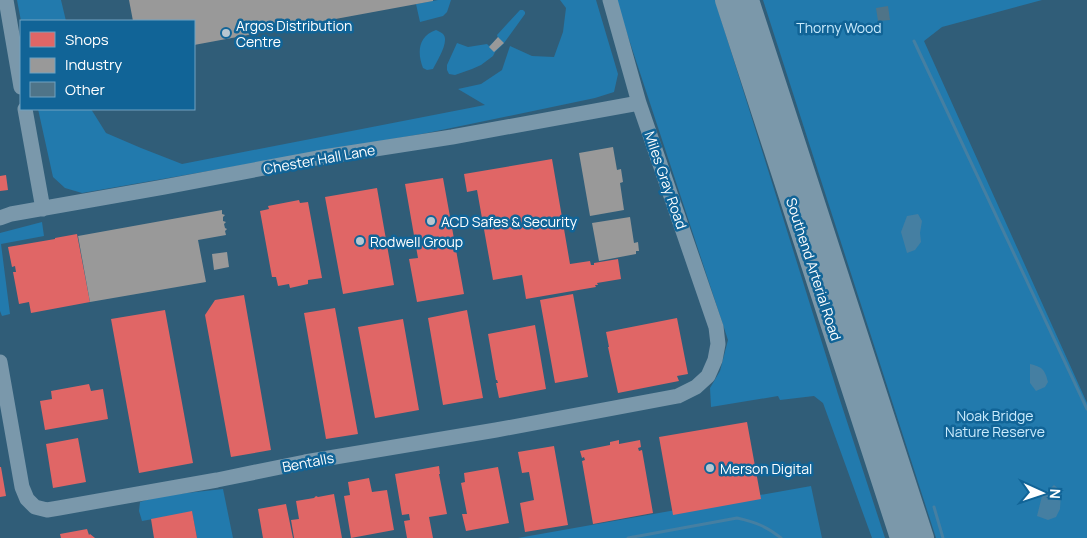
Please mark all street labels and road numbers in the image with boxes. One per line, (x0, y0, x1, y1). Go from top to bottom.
street label: Miles Gray Road (640, 129, 692, 231)
street label: Chester Hall Lane (262, 140, 376, 178)
street label: Southend Arterial Road (782, 195, 846, 343)
street label: Bentalls (281, 448, 335, 476)

